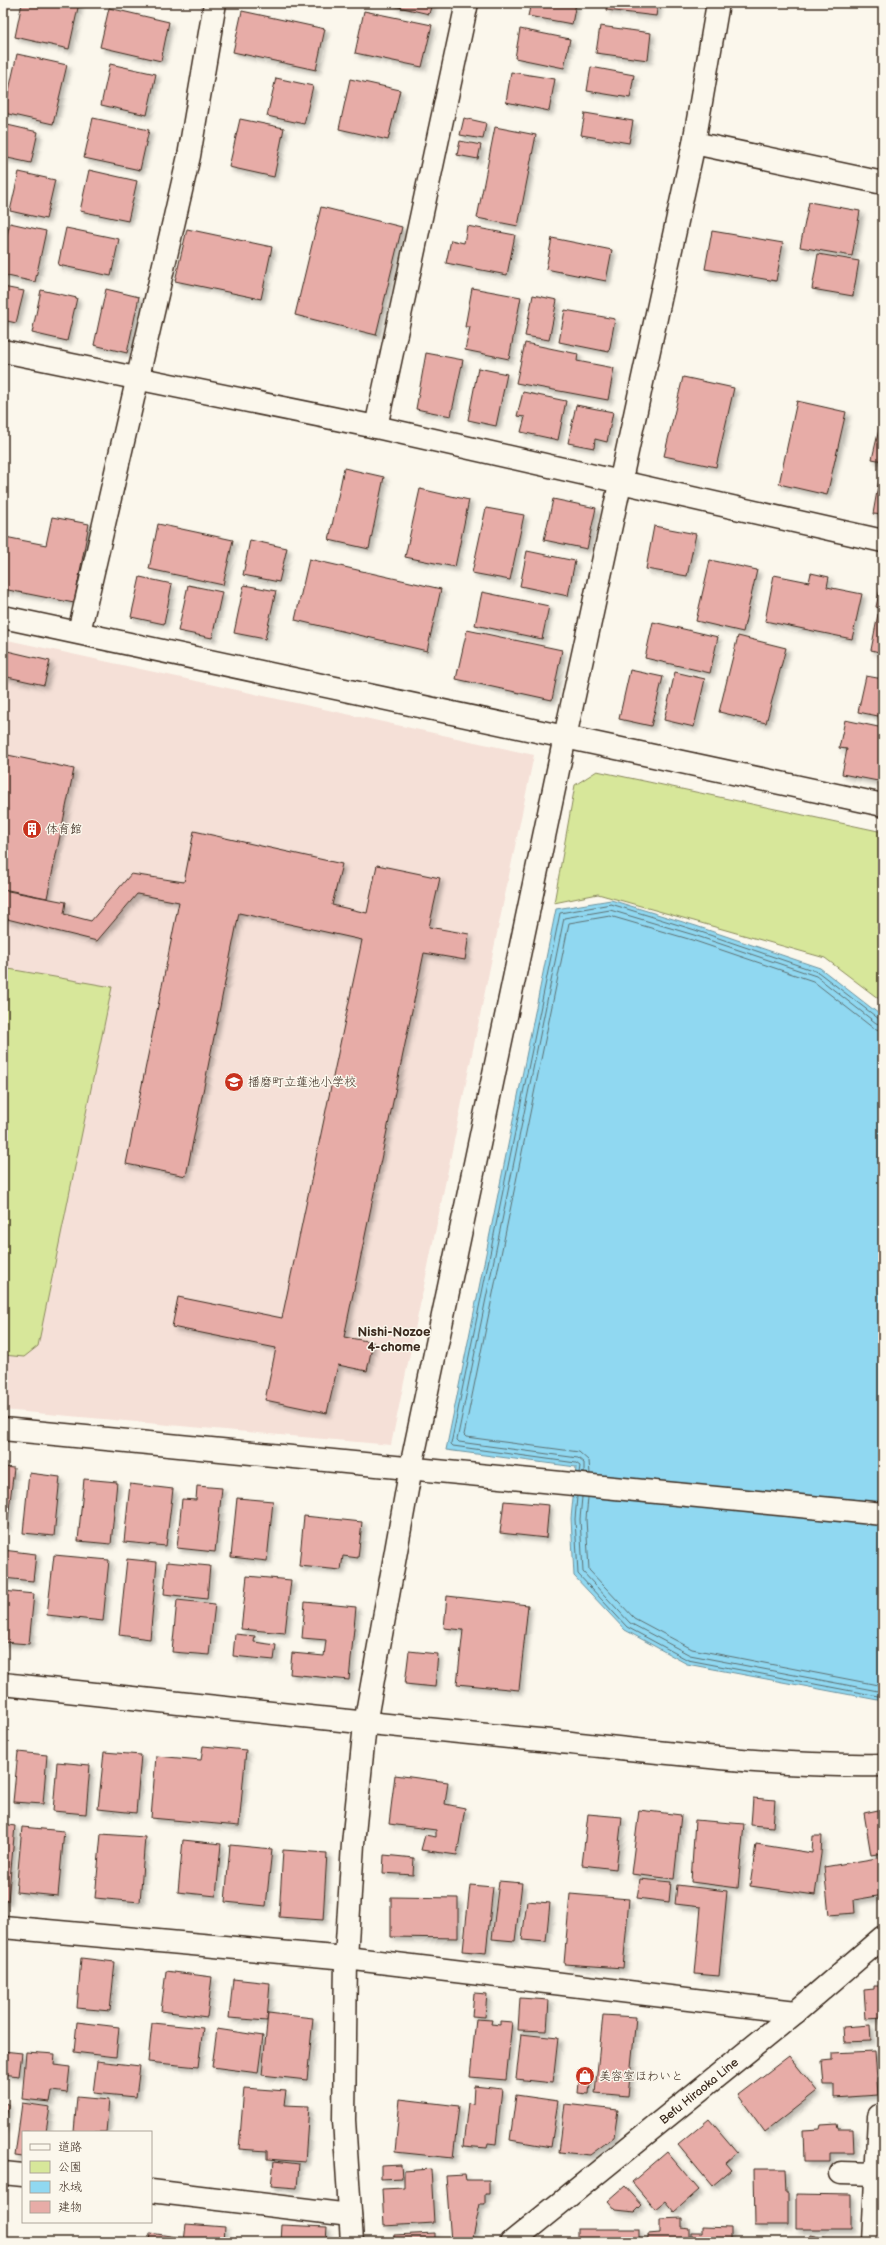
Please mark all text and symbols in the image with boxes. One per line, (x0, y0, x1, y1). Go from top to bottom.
building icon: 体育館 (21, 818, 43, 840)
place label: 体育館 (46, 822, 82, 837)
school or university icon: 播磨町立蓮池小学校 (223, 1071, 245, 1093)
place label: 播磨町立蓮池小学校 (248, 1075, 356, 1090)
district label: Nishi-Nozoe 4-chome (358, 1324, 431, 1355)
street label: Befu Hiraoka Line (657, 2055, 742, 2128)
shop icon: 美容室ほわいと (574, 2065, 596, 2087)
place label: 美容室ほわいと (599, 2069, 683, 2084)
legend (22, 2131, 152, 2223)
text: 道路 (58, 2140, 82, 2155)
text: 公園 (58, 2160, 82, 2175)
text: 水域 (58, 2180, 82, 2195)
text: 建物 (58, 2200, 82, 2215)

